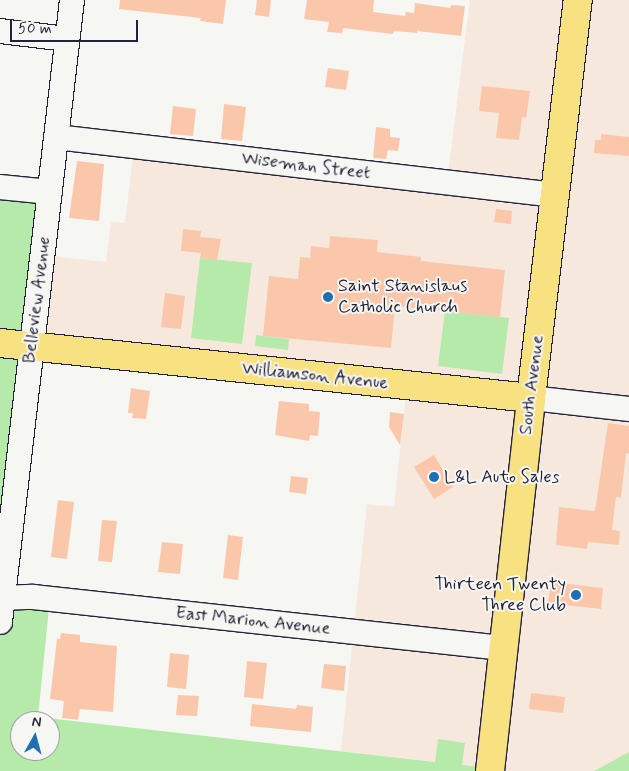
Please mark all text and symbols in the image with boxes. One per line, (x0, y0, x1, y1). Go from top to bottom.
scale bar (12, 10, 140, 42)
text: 50 m (18, 19, 52, 39)
street label: Wiseman Street (239, 147, 373, 185)
street label: Belleview Avenue (18, 234, 56, 366)
place label: Saint Stanislaus Catholic Church (338, 276, 467, 318)
marker: Saint Stanislaus Catholic Church (322, 291, 334, 303)
street label: South Avenue (515, 334, 549, 436)
street label: Williamson Avenue (239, 357, 391, 395)
place label: L&L Auto Sales (444, 466, 560, 488)
marker: L&L Auto Sales (428, 471, 440, 483)
place label: Thirteen Twenty Three Club (429, 574, 566, 616)
marker: Thirteen Twenty Three Club (570, 589, 582, 601)
street label: East Marion Avenue (174, 602, 332, 640)
north arrow (10, 711, 60, 761)
text: N (31, 713, 42, 732)

